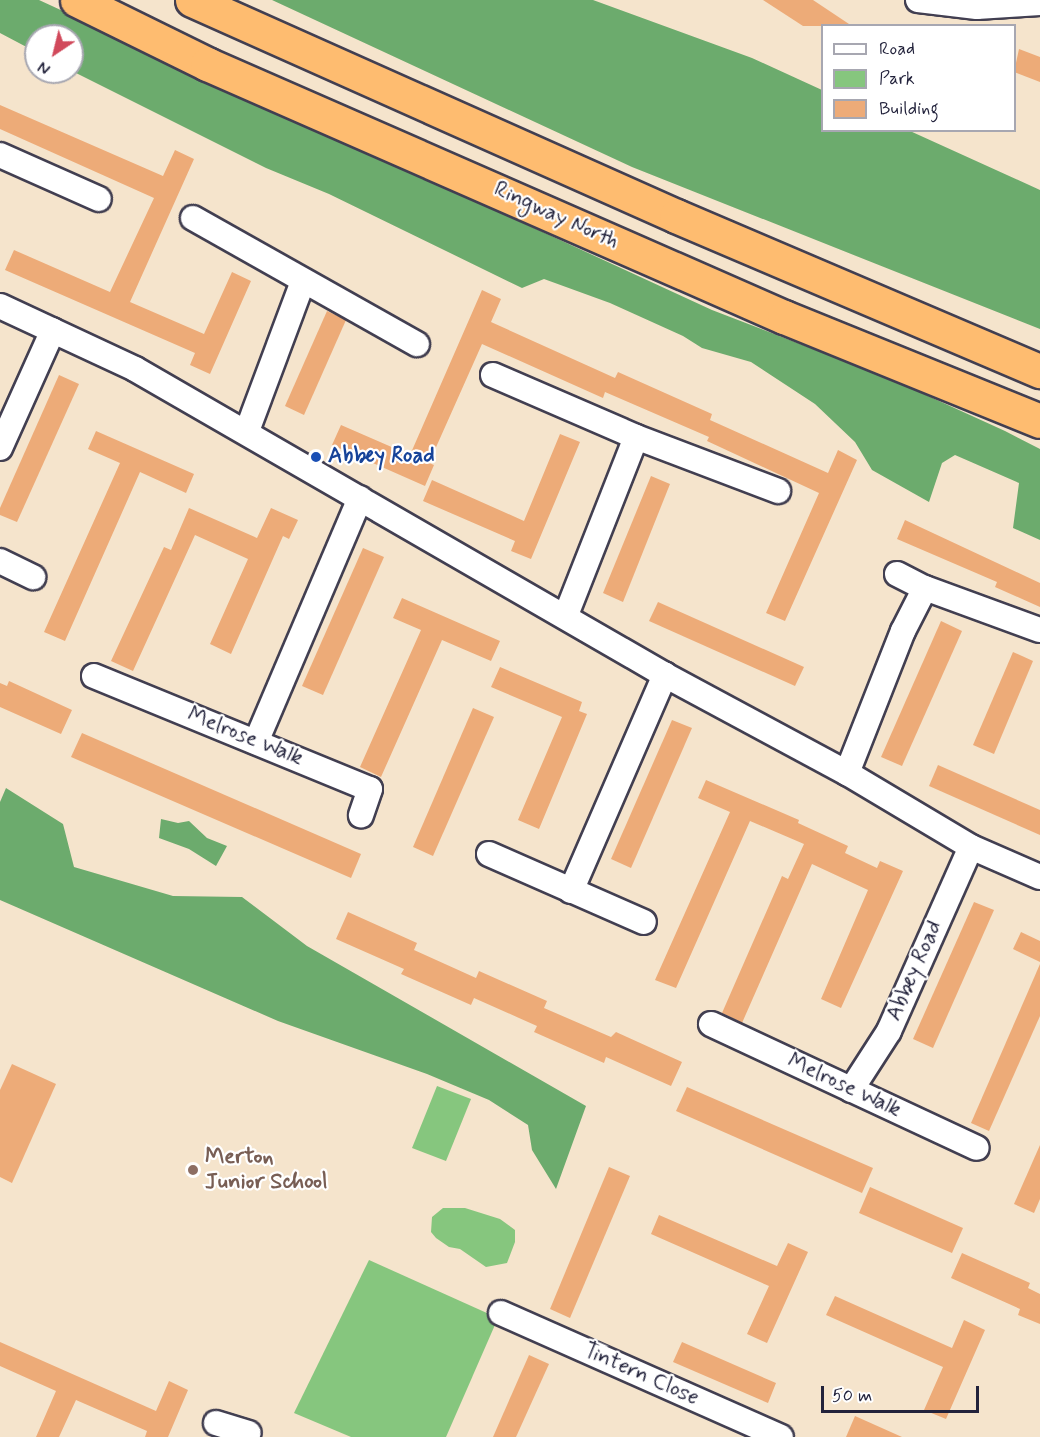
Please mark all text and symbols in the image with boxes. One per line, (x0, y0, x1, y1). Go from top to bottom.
north arrow (24, 24, 84, 84)
legend (821, 24, 1016, 132)
text: Road (879, 37, 915, 61)
text: N (34, 56, 55, 79)
text: Park (879, 67, 915, 91)
text: Building (879, 97, 939, 121)
street label: Ringway North (489, 176, 623, 256)
place label: Abbey Road (328, 444, 435, 470)
marker: Abbey Road (309, 450, 323, 464)
street label: Melrose Walk (181, 701, 309, 773)
street label: Abbey Road (881, 917, 949, 1025)
street label: Melrose Walk (781, 1047, 907, 1125)
place label: Merton Junior School (205, 1144, 327, 1196)
marker: Merton Junior School (186, 1163, 200, 1177)
street label: Tintern Close (579, 1338, 703, 1412)
scale bar (824, 1374, 982, 1412)
text: 50 m (832, 1384, 872, 1408)

